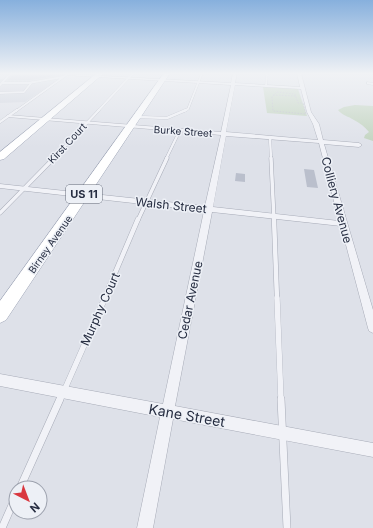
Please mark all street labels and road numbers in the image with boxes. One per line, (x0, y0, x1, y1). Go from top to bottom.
street label: Kirst Court (45, 120, 89, 166)
street label: Burke Street (153, 123, 213, 139)
street label: Colliery Avenue (318, 155, 356, 245)
road number: US 11 (66, 185, 102, 203)
street label: Walsh Street (135, 194, 207, 216)
street label: Birney Avenue (26, 213, 75, 275)
street label: Cedar Avenue (174, 259, 206, 341)
street label: Murphy Court (77, 270, 123, 348)
street label: Kane Street (148, 400, 227, 430)

